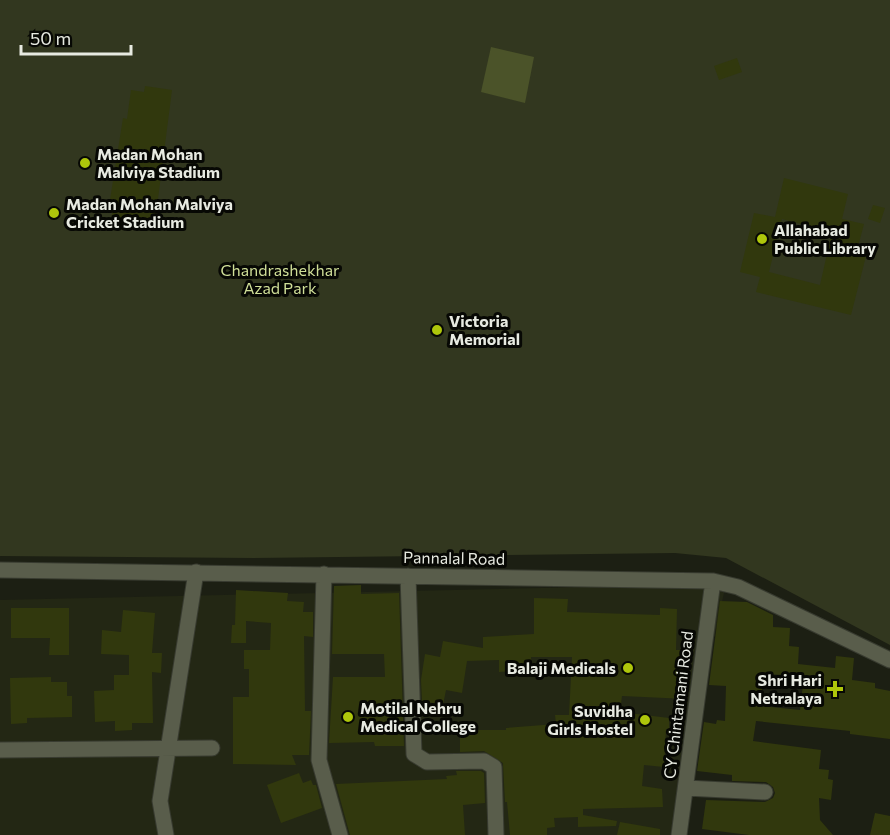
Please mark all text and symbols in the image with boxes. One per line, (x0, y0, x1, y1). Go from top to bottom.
scale bar (21, 18, 130, 56)
text: 50 m (30, 27, 71, 49)
place label: Madan Mohan Malviya Stadium (97, 144, 220, 181)
marker: Madan Mohan Malviya Stadium (78, 156, 92, 170)
place label: Madan Mohan Malviya Cricket Stadium (66, 194, 233, 231)
marker: Madan Mohan Malviya Cricket Stadium (47, 206, 61, 220)
place label: Allahabad Public Library (774, 220, 876, 257)
marker: Allahabad Public Library (755, 232, 769, 246)
park label: Chandrashekhar Azad Park (221, 260, 340, 297)
place label: Victoria Memorial (449, 311, 520, 348)
marker: Victoria Memorial (430, 323, 444, 337)
street label: Pannalal Road (403, 547, 505, 568)
street label: CY Chintamani Road (659, 630, 696, 780)
place label: Balaji Medicals (507, 658, 616, 677)
marker: Balaji Medicals (621, 661, 635, 675)
place label: Shri Hari Netralaya (750, 670, 822, 707)
marker: Shri Hari Netralaya (826, 680, 844, 698)
place label: Motilal Nehru Medical College (360, 698, 476, 735)
place label: Suvidha Girls Hostel (547, 701, 633, 738)
marker: Motilal Nehru Medical College (341, 710, 355, 724)
marker: Suvidha Girls Hostel (638, 713, 652, 727)

